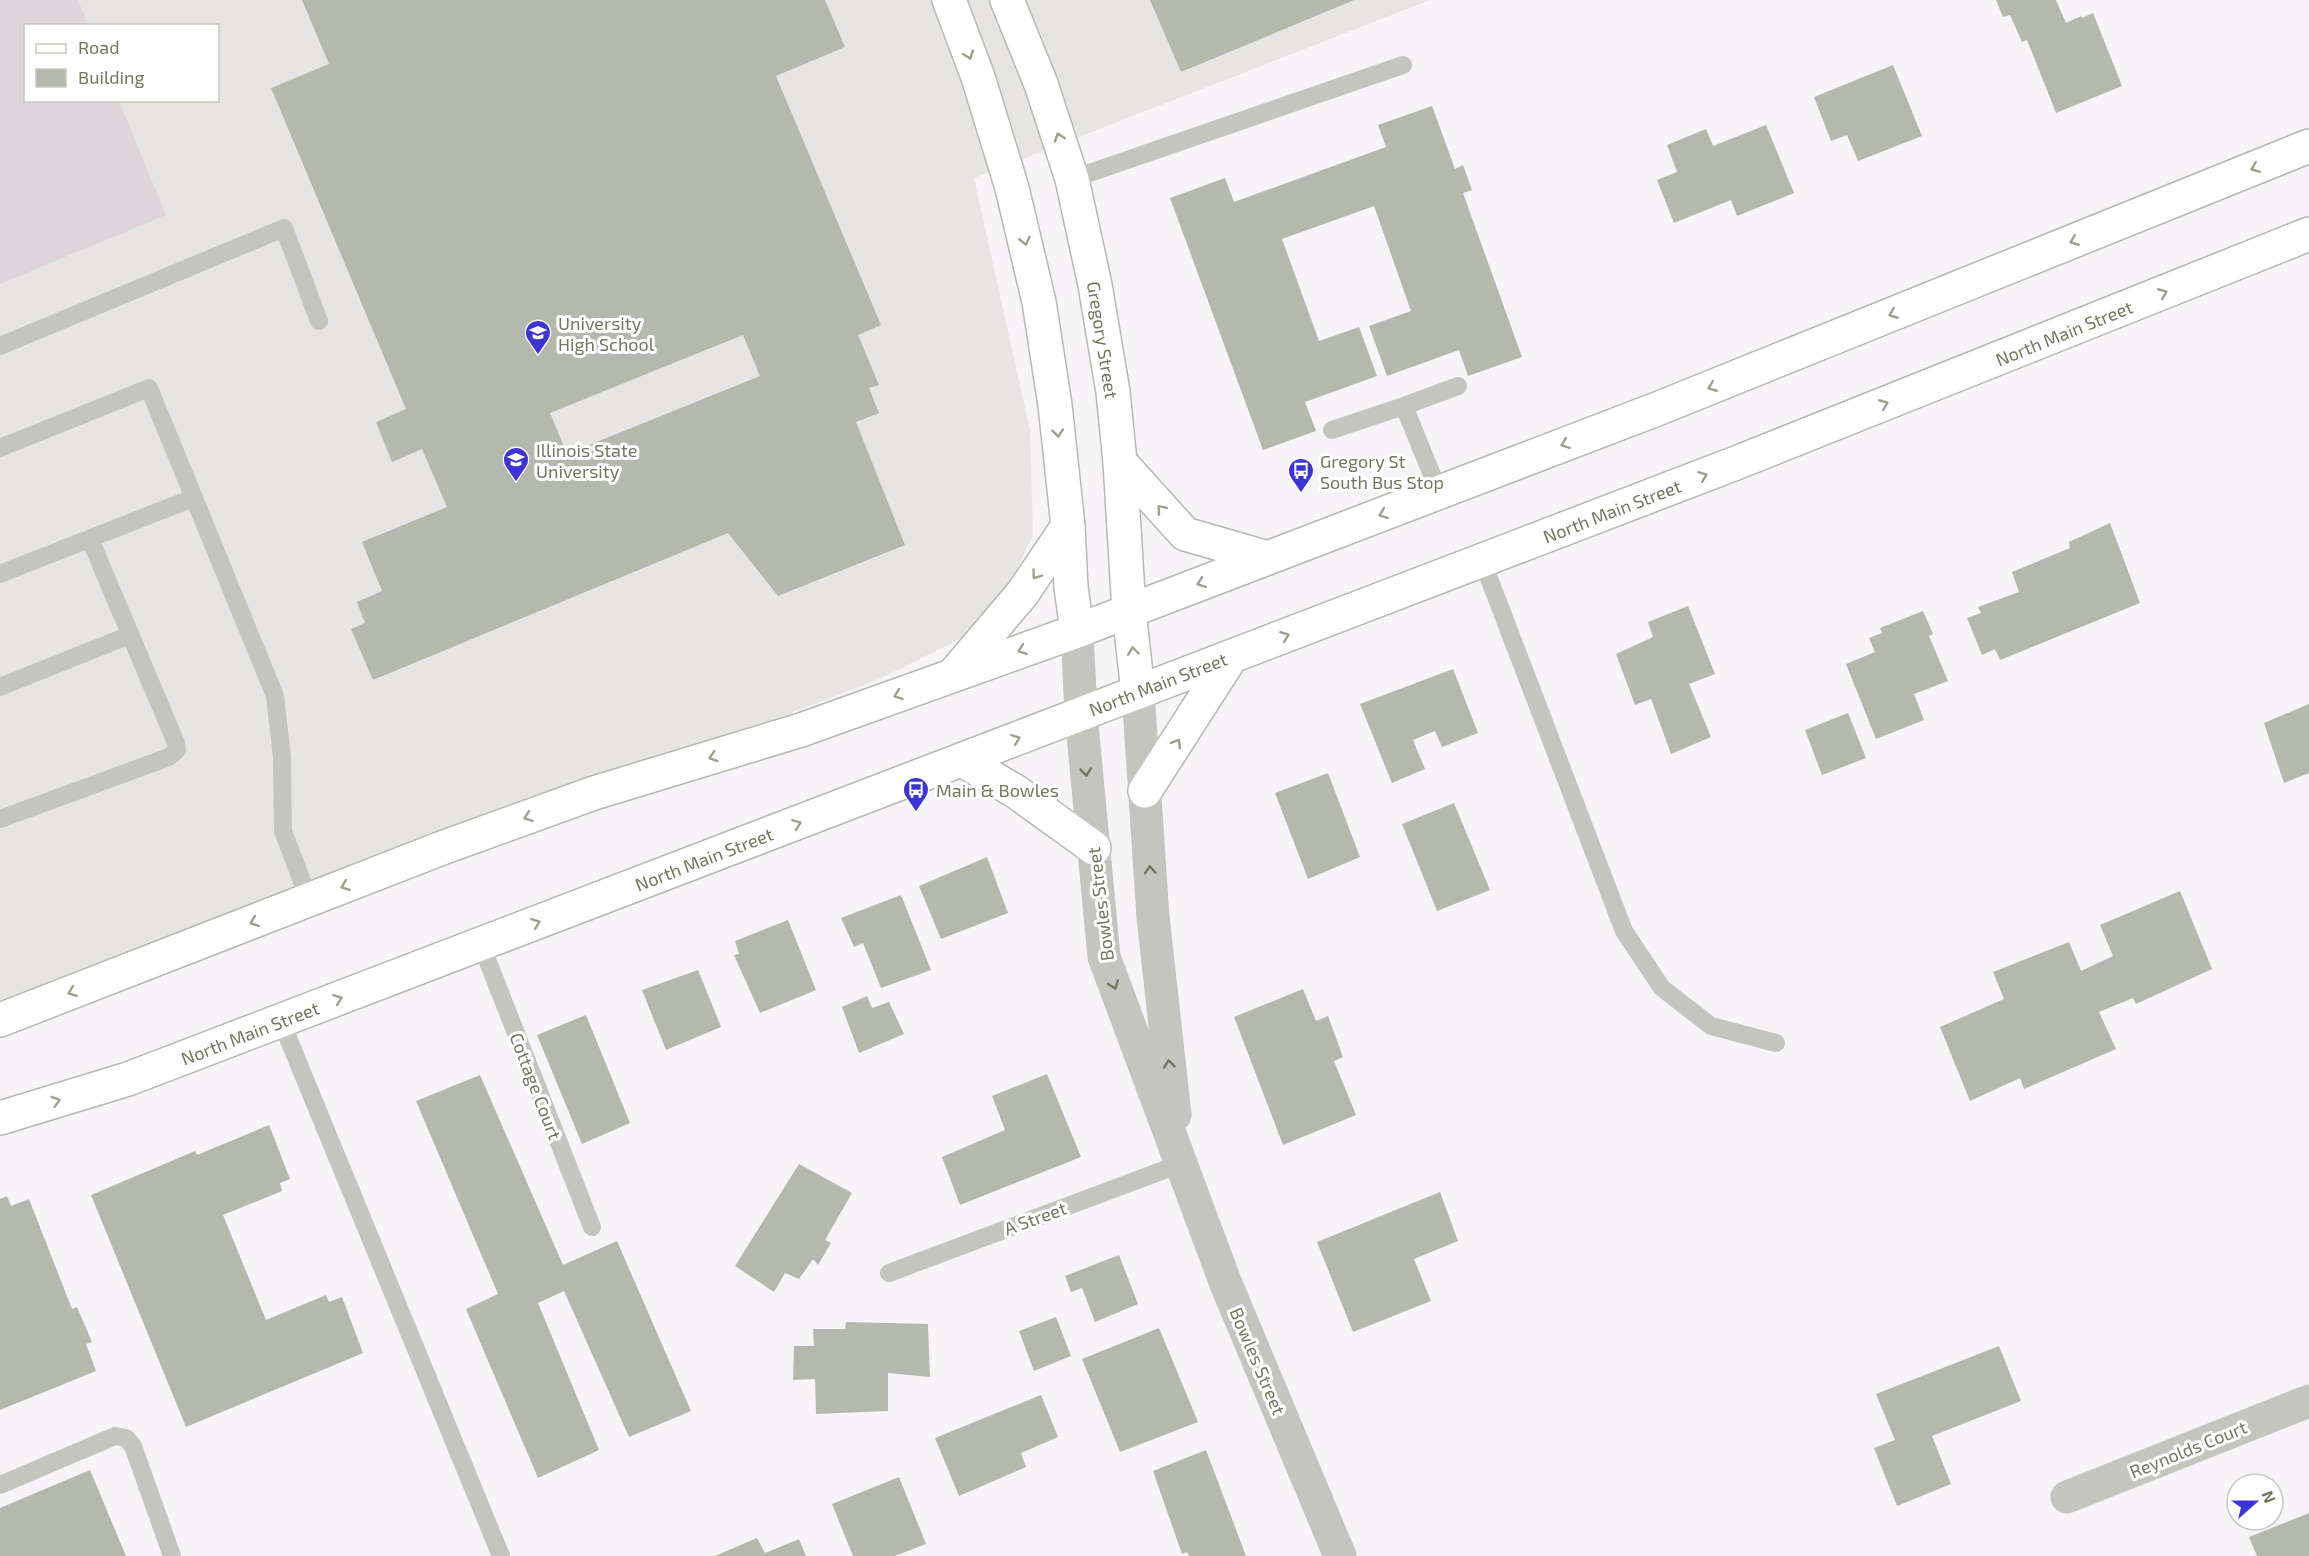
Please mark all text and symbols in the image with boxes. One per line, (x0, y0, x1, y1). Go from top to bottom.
legend (24, 24, 219, 102)
text: Road (78, 36, 119, 58)
one-way arrow (962, 49, 975, 60)
text: Building (78, 66, 145, 88)
one-way arrow (1053, 132, 1066, 143)
one-way arrow (2250, 161, 2261, 173)
one-way arrow (2069, 234, 2080, 246)
one-way arrow (1017, 236, 1030, 246)
street label: Gregory Street (1083, 280, 1123, 400)
one-way arrow (2156, 288, 2167, 300)
street label: North Main Street (1992, 295, 2136, 371)
one-way arrow (1888, 307, 1899, 319)
place label: University High School (558, 312, 655, 355)
school or university icon: University High School (523, 318, 553, 356)
one-way arrow (1707, 380, 1718, 392)
one-way arrow (1878, 399, 1889, 412)
one-way arrow (1051, 429, 1064, 438)
one-way arrow (1561, 437, 1572, 449)
place label: Illinois State University (536, 439, 637, 482)
school or university icon: Illinois State University (501, 445, 531, 483)
place label: Gregory St South Bus Stop (1320, 450, 1444, 493)
bus stop icon: Gregory St South Bus Stop (1286, 456, 1316, 494)
one-way arrow (1697, 471, 1708, 483)
street label: North Main Street (1540, 475, 1684, 547)
one-way arrow (1157, 505, 1168, 516)
one-way arrow (1378, 506, 1389, 519)
one-way arrow (1032, 568, 1043, 579)
one-way arrow (1196, 576, 1207, 589)
one-way arrow (1279, 630, 1290, 643)
one-way arrow (1017, 643, 1028, 656)
one-way arrow (1127, 647, 1140, 656)
street label: North Main Street (1086, 648, 1230, 720)
one-way arrow (893, 688, 904, 701)
one-way arrow (1010, 734, 1021, 746)
one-way arrow (1170, 739, 1182, 749)
one-way arrow (708, 750, 719, 762)
one-way arrow (1079, 767, 1092, 776)
bus stop icon: Main & Bowles (901, 775, 931, 813)
place label: Main & Bowles (936, 779, 1059, 801)
one-way arrow (523, 810, 534, 823)
one-way arrow (791, 819, 802, 831)
street label: North Main Street (632, 823, 776, 895)
street label: Bowles Street (1082, 846, 1118, 962)
one-way arrow (1143, 866, 1156, 875)
one-way arrow (341, 879, 352, 891)
one-way arrow (249, 914, 260, 927)
one-way arrow (530, 918, 541, 931)
one-way arrow (1107, 979, 1119, 990)
one-way arrow (68, 985, 79, 997)
one-way arrow (332, 994, 343, 1007)
street label: North Main Street (178, 997, 322, 1069)
street label: Cottage Court (506, 1030, 566, 1143)
one-way arrow (1163, 1060, 1176, 1069)
one-way arrow (50, 1096, 61, 1108)
street label: A Street (1001, 1197, 1069, 1239)
street label: Bowles Street (1226, 1304, 1291, 1418)
street label: Reynolds Court (2126, 1415, 2250, 1483)
north arrow (2225, 1472, 2285, 1532)
text: N (2259, 1488, 2280, 1505)

